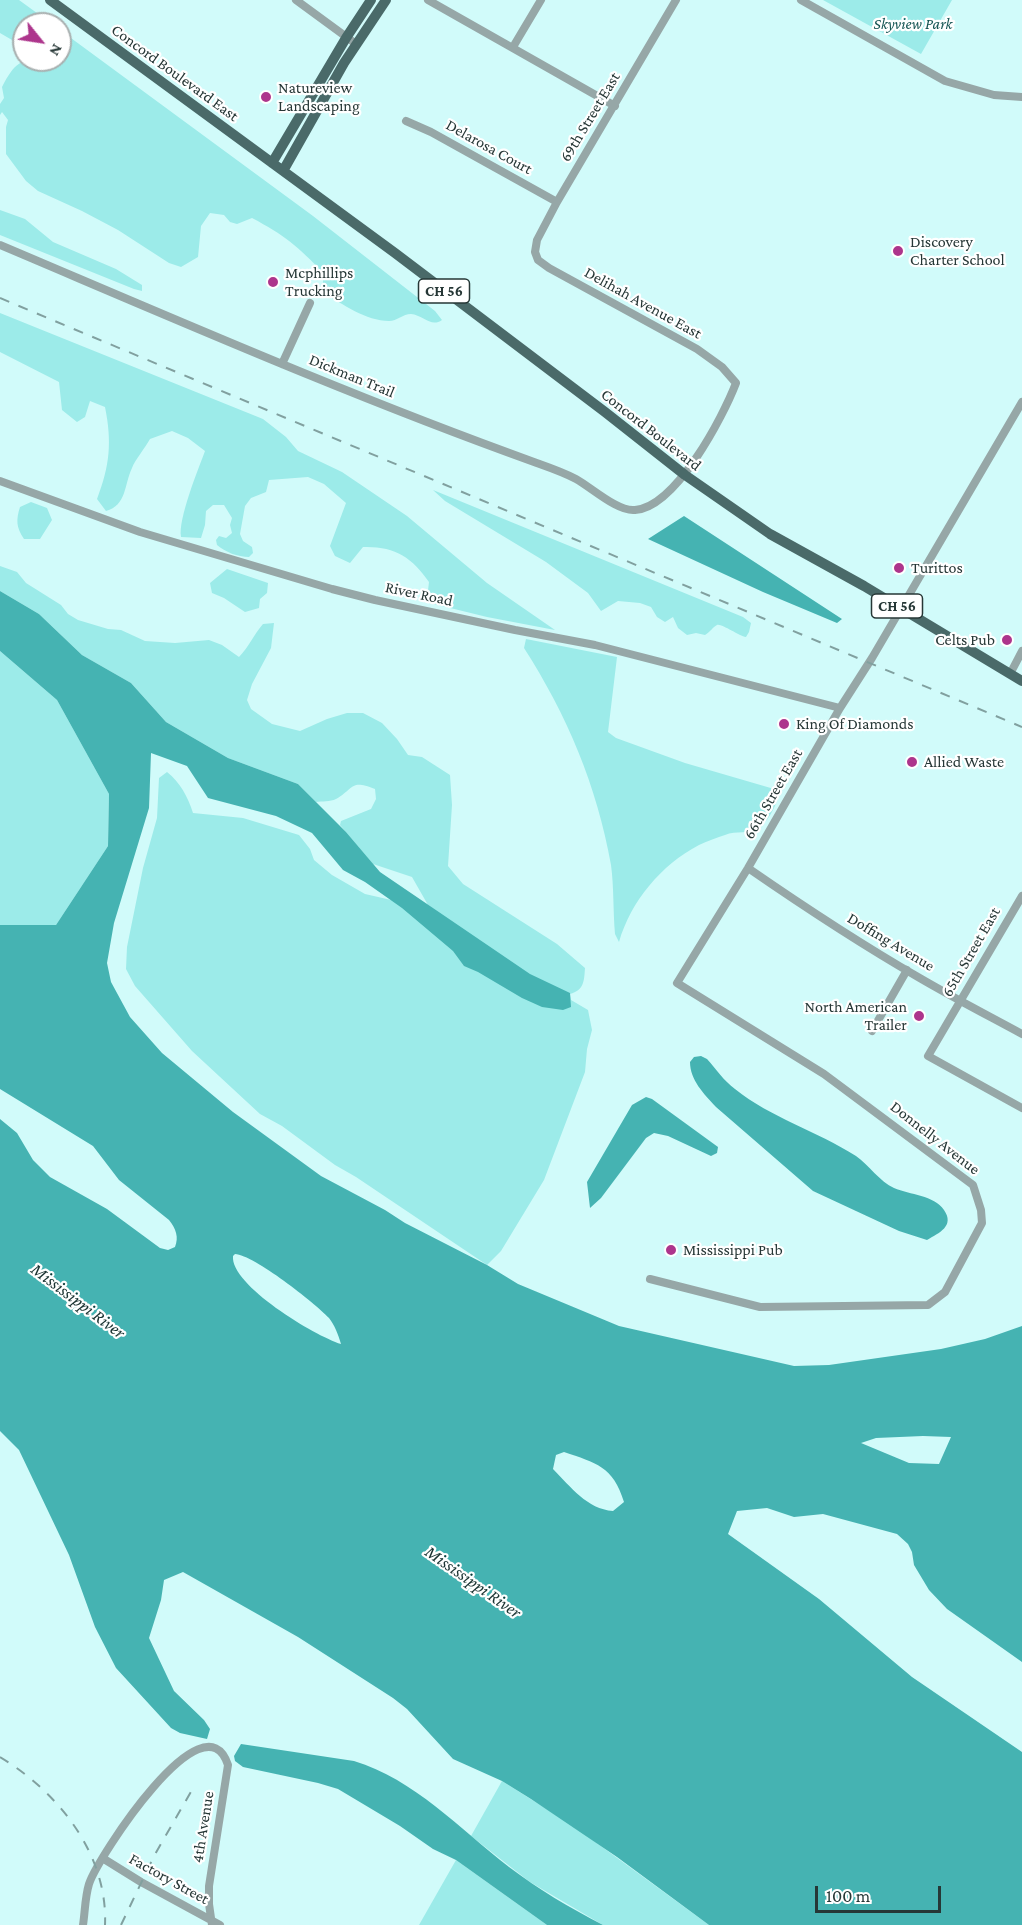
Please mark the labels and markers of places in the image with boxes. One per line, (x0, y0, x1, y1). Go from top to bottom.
place label: Natureview Landscaping (278, 78, 360, 116)
marker: Natureview Landscaping (259, 90, 273, 104)
place label: Discovery Charter School (910, 232, 1005, 270)
marker: Discovery Charter School (891, 244, 905, 258)
place label: Mcphillips Trucking (285, 263, 353, 301)
marker: Mcphillips Trucking (266, 275, 280, 289)
place label: Turittos (911, 558, 963, 578)
marker: Turittos (892, 561, 906, 575)
place label: Celts Pub (935, 630, 995, 650)
marker: Celts Pub (1000, 633, 1014, 647)
place label: King Of Diamonds (796, 714, 914, 734)
marker: King Of Diamonds (777, 717, 791, 731)
place label: Allied Waste (924, 752, 1004, 772)
marker: Allied Waste (905, 755, 919, 769)
place label: North American Trailer (805, 997, 907, 1035)
marker: North American Trailer (912, 1009, 926, 1023)
place label: Mississippi Pub (683, 1240, 783, 1260)
marker: Mississippi Pub (664, 1243, 678, 1257)

